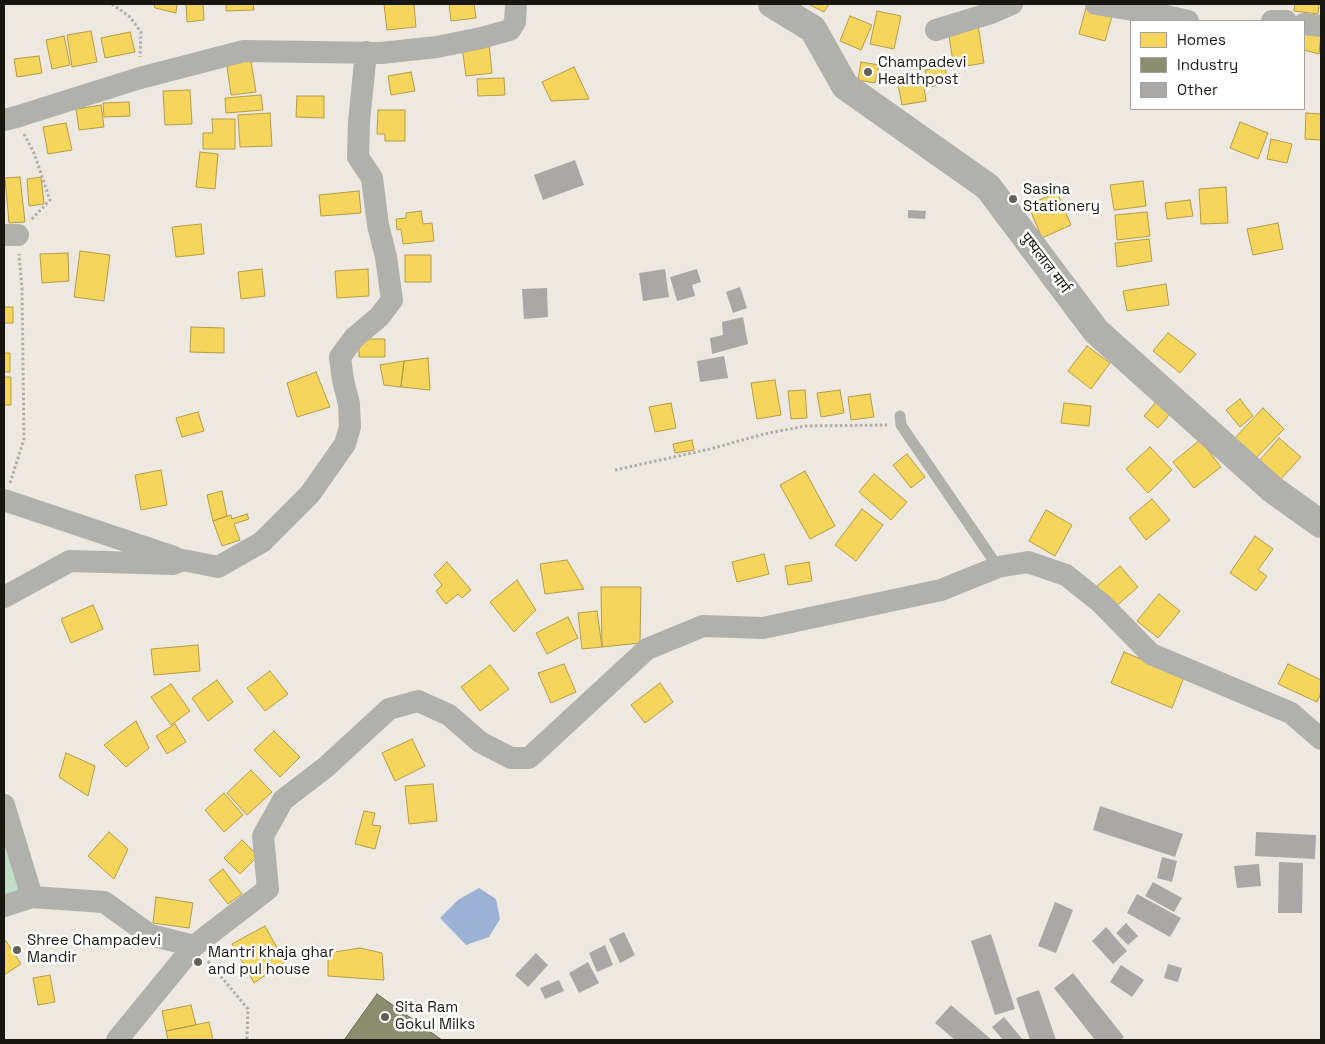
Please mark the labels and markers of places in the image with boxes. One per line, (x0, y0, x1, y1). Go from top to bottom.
place label: Champadevi Healthpost (878, 54, 966, 89)
marker: Champadevi Healthpost (862, 66, 874, 78)
place label: Sasina Stationery (1023, 181, 1100, 216)
marker: Sasina Stationery (1007, 193, 1019, 205)
place label: Shree Champadevi Mandir (27, 932, 161, 967)
marker: Shree Champadevi Mandir (11, 944, 23, 956)
place label: Mantri khaja ghar and pul house (208, 944, 334, 979)
marker: Mantri khaja ghar and pul house (192, 956, 204, 968)
place label: Sita Ram Gokul Milks (395, 999, 475, 1034)
marker: Sita Ram Gokul Milks (379, 1011, 391, 1023)

